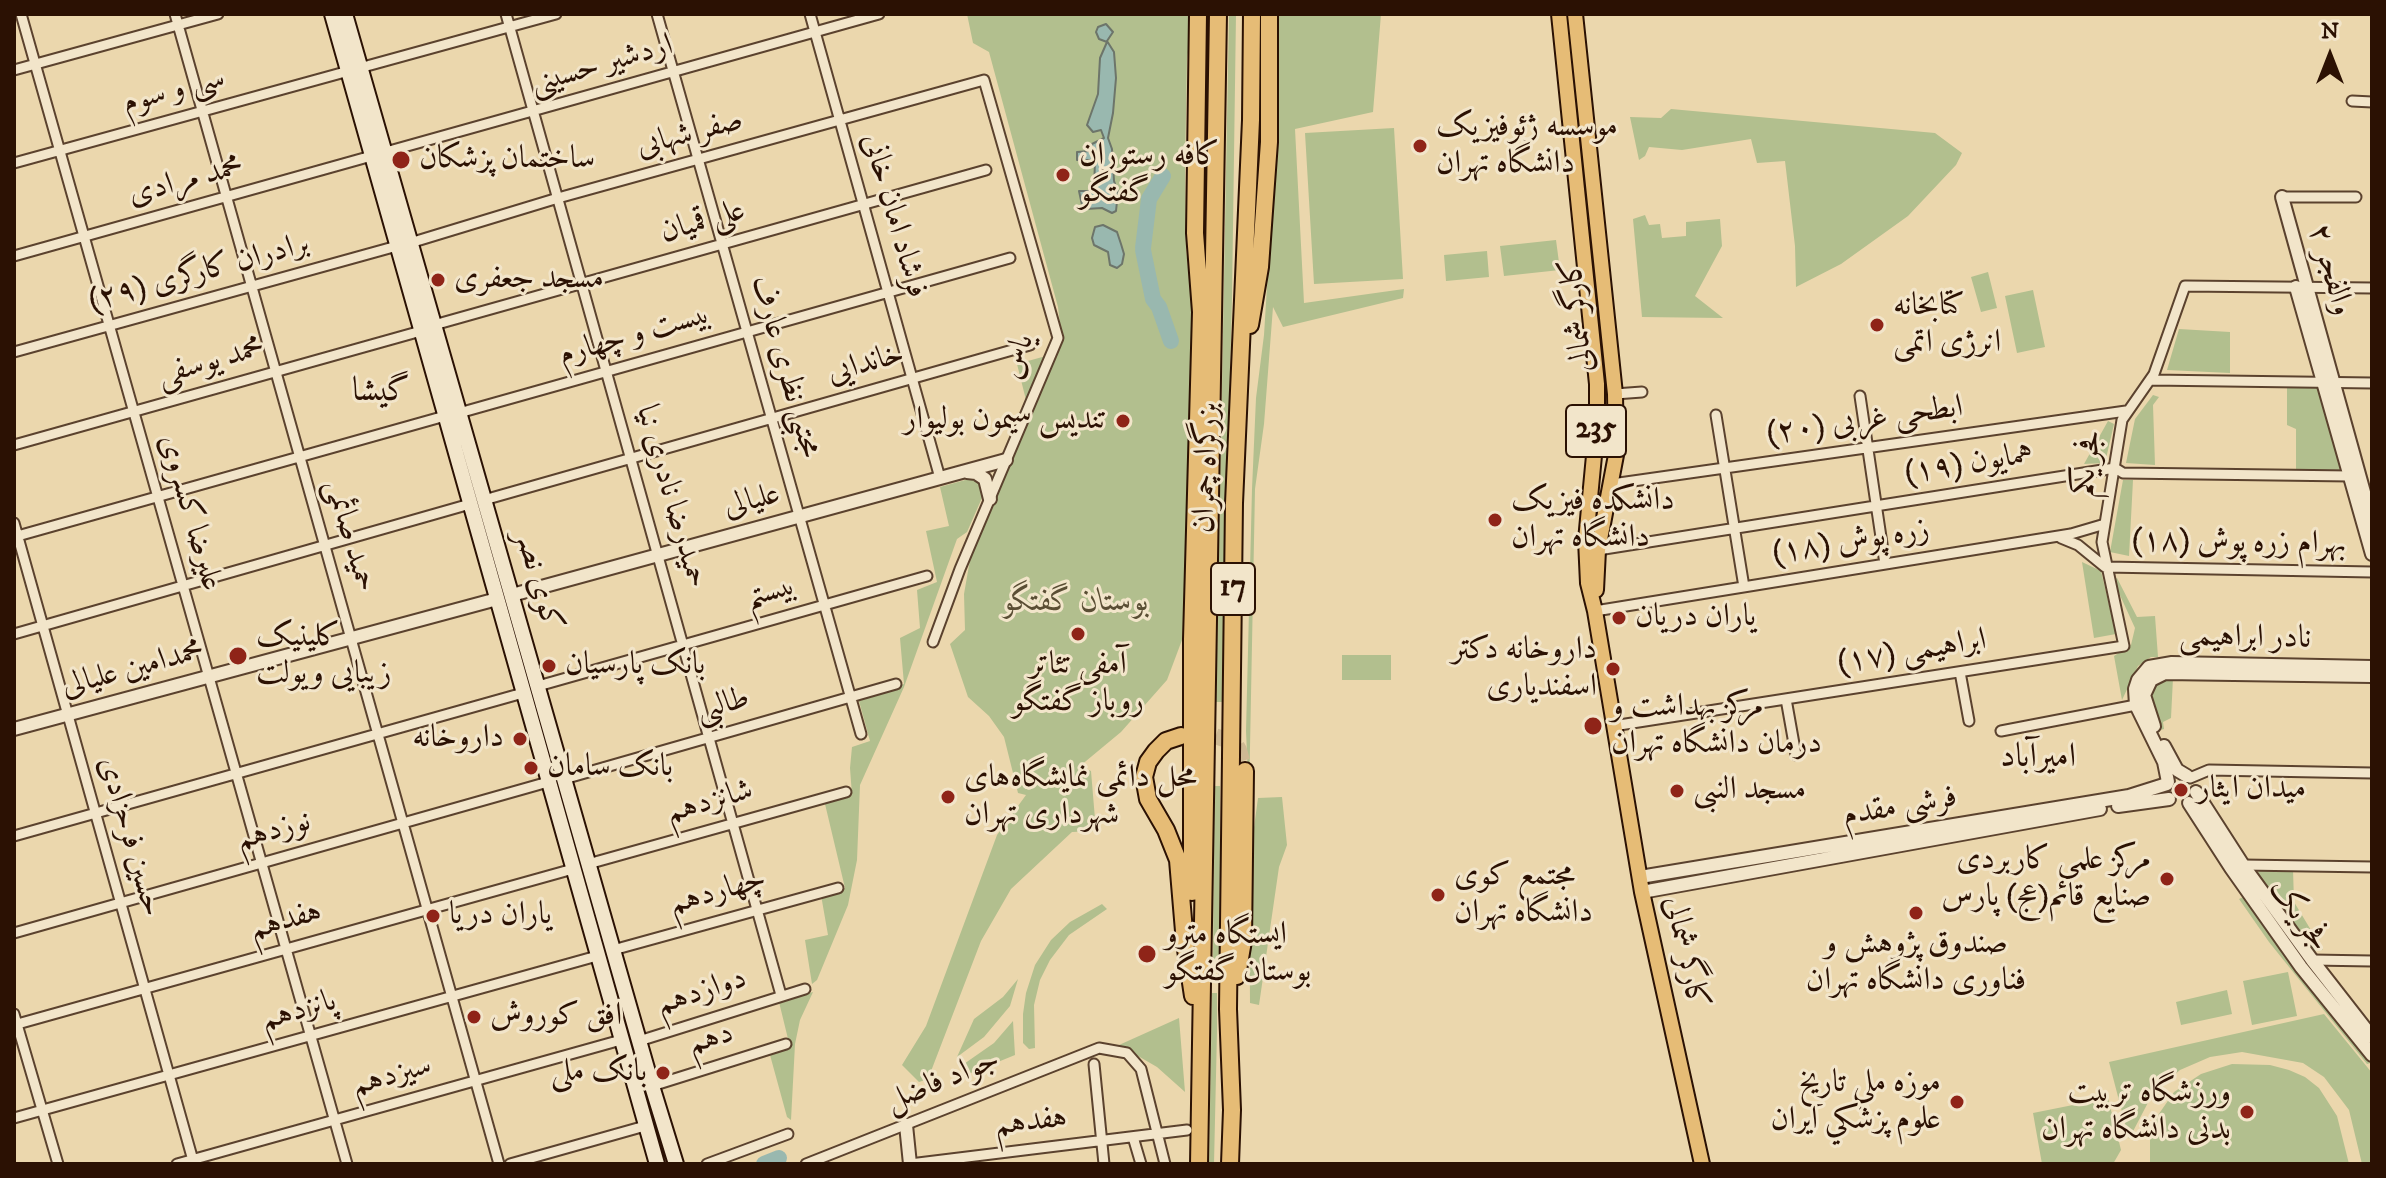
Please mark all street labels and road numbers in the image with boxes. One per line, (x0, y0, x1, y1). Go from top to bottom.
street label: اردشیر حسینی (526, 27, 678, 105)
street label: سی و سوم (119, 60, 229, 124)
street label: صفر شهابی (632, 102, 748, 168)
street label: فرشاد امان خانی (851, 129, 935, 303)
street label: محمد مرادی (124, 148, 248, 216)
street label: علی قمیان (656, 193, 750, 253)
street label: والفجر ۲ (2298, 220, 2360, 320)
street label: برادران کارگری (۲۹) (85, 226, 313, 322)
street label: کارگر شمالی (1554, 256, 1604, 374)
street label: مجتبی نظری عارف (740, 272, 828, 462)
street label: بیست و چهارم (555, 296, 715, 376)
street label: محمد یوسفی (153, 329, 269, 397)
street label: یاس (993, 329, 1045, 385)
street label: خاندایی (823, 336, 909, 394)
street label: ابطحی غربی (۲۰) (1764, 389, 1966, 455)
street label: حمیدرضا نادری نیا (626, 401, 714, 593)
street label: بزرگراه چمران (1187, 402, 1229, 534)
road number: 235 (1566, 405, 1626, 457)
street label: فجر یکم (2065, 427, 2113, 499)
street label: علیرضا کسروی (148, 430, 230, 596)
street label: همایون (۱۹) (1902, 436, 2036, 494)
street label: حمید صائمی (315, 475, 383, 597)
street label: علیالی (720, 476, 784, 528)
street label: زره پوش (۱۸) (1770, 512, 1932, 574)
street label: بهرام زره پوش (۱۸) (2131, 523, 2347, 565)
street label: کوی نصر (504, 526, 570, 636)
road number: 17 (1211, 563, 1255, 615)
street label: بیستم (741, 567, 801, 619)
street label: نادر ابراهیمی (2179, 619, 2311, 659)
street label: ابراهیمی (۱۷) (1835, 622, 1989, 684)
street label: محمدامین علیالی (58, 633, 208, 707)
street label: طالبی (692, 680, 754, 732)
street label: حسین فرحزادی (88, 753, 170, 921)
street label: شانزدهم (662, 772, 758, 834)
street label: فرشی مقدم (1840, 779, 1960, 837)
street label: نوزدهم (232, 803, 316, 861)
street label: چهاردهم (665, 861, 771, 925)
street label: فجر یک (2259, 872, 2337, 960)
street label: کارگر شمالی (1653, 893, 1715, 1013)
street label: هفدهم (246, 894, 326, 950)
street label: دوازدهم (652, 960, 752, 1026)
street label: پانزدهم (257, 983, 341, 1041)
street label: دهم (684, 1015, 738, 1065)
street label: جواد فاضل (880, 1042, 1006, 1122)
street label: سیزدهم (348, 1047, 436, 1107)
street label: هفدهم (993, 1100, 1069, 1146)

